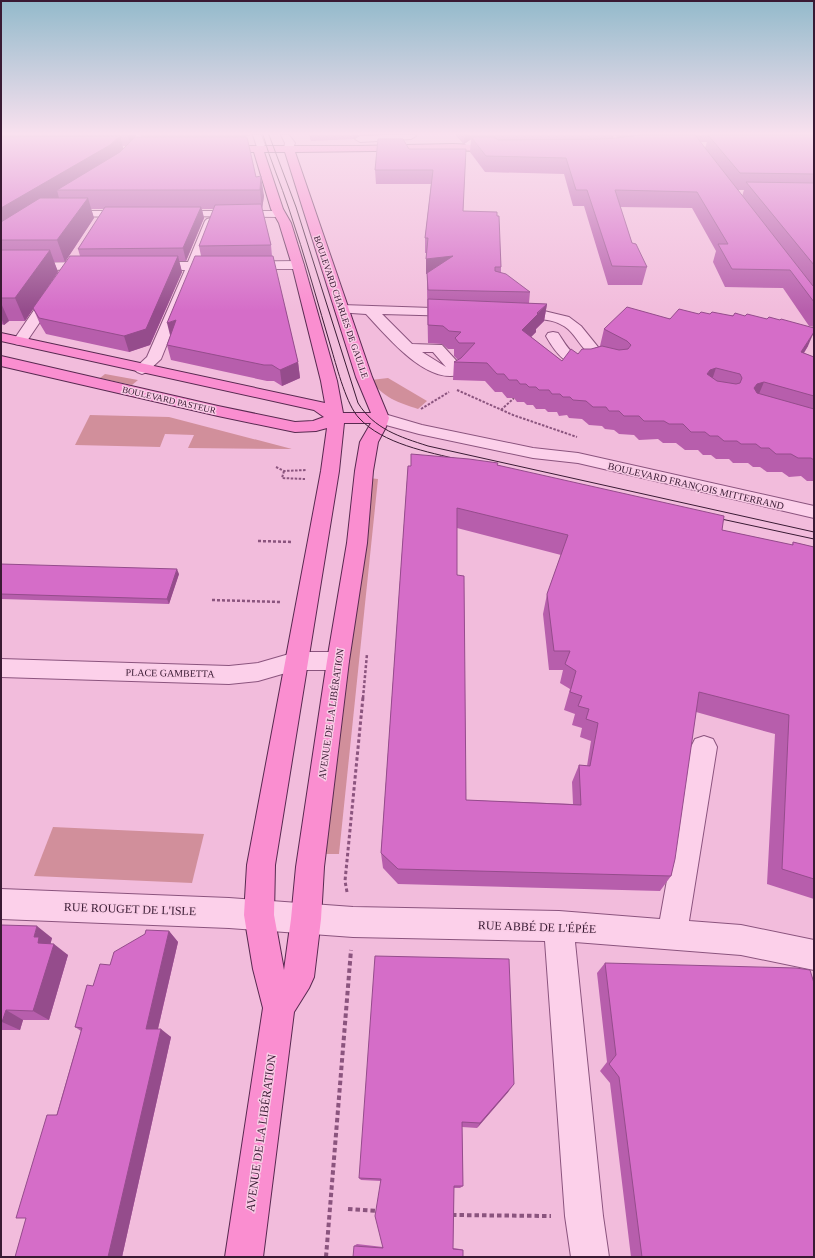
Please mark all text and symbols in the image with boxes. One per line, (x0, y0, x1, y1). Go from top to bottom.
street label: BOULEVARD CHARLES DE GAULLE (312, 234, 370, 380)
street label: BOULEVARD PASTEUR (121, 384, 217, 416)
street label: BOULEVARD FRANÇOIS MITTERRAND (607, 460, 785, 512)
street label: AVENUE DE LA LIBÉRATION (316, 648, 346, 780)
street label: PLACE GAMBETTA (125, 667, 215, 679)
street label: RUE ROUGET DE L'ISLE (64, 900, 196, 918)
street label: RUE ABBÉ DE L'ÉPÉE (478, 918, 596, 936)
street label: AVENUE DE LA LIBÉRATION (243, 1053, 279, 1213)

